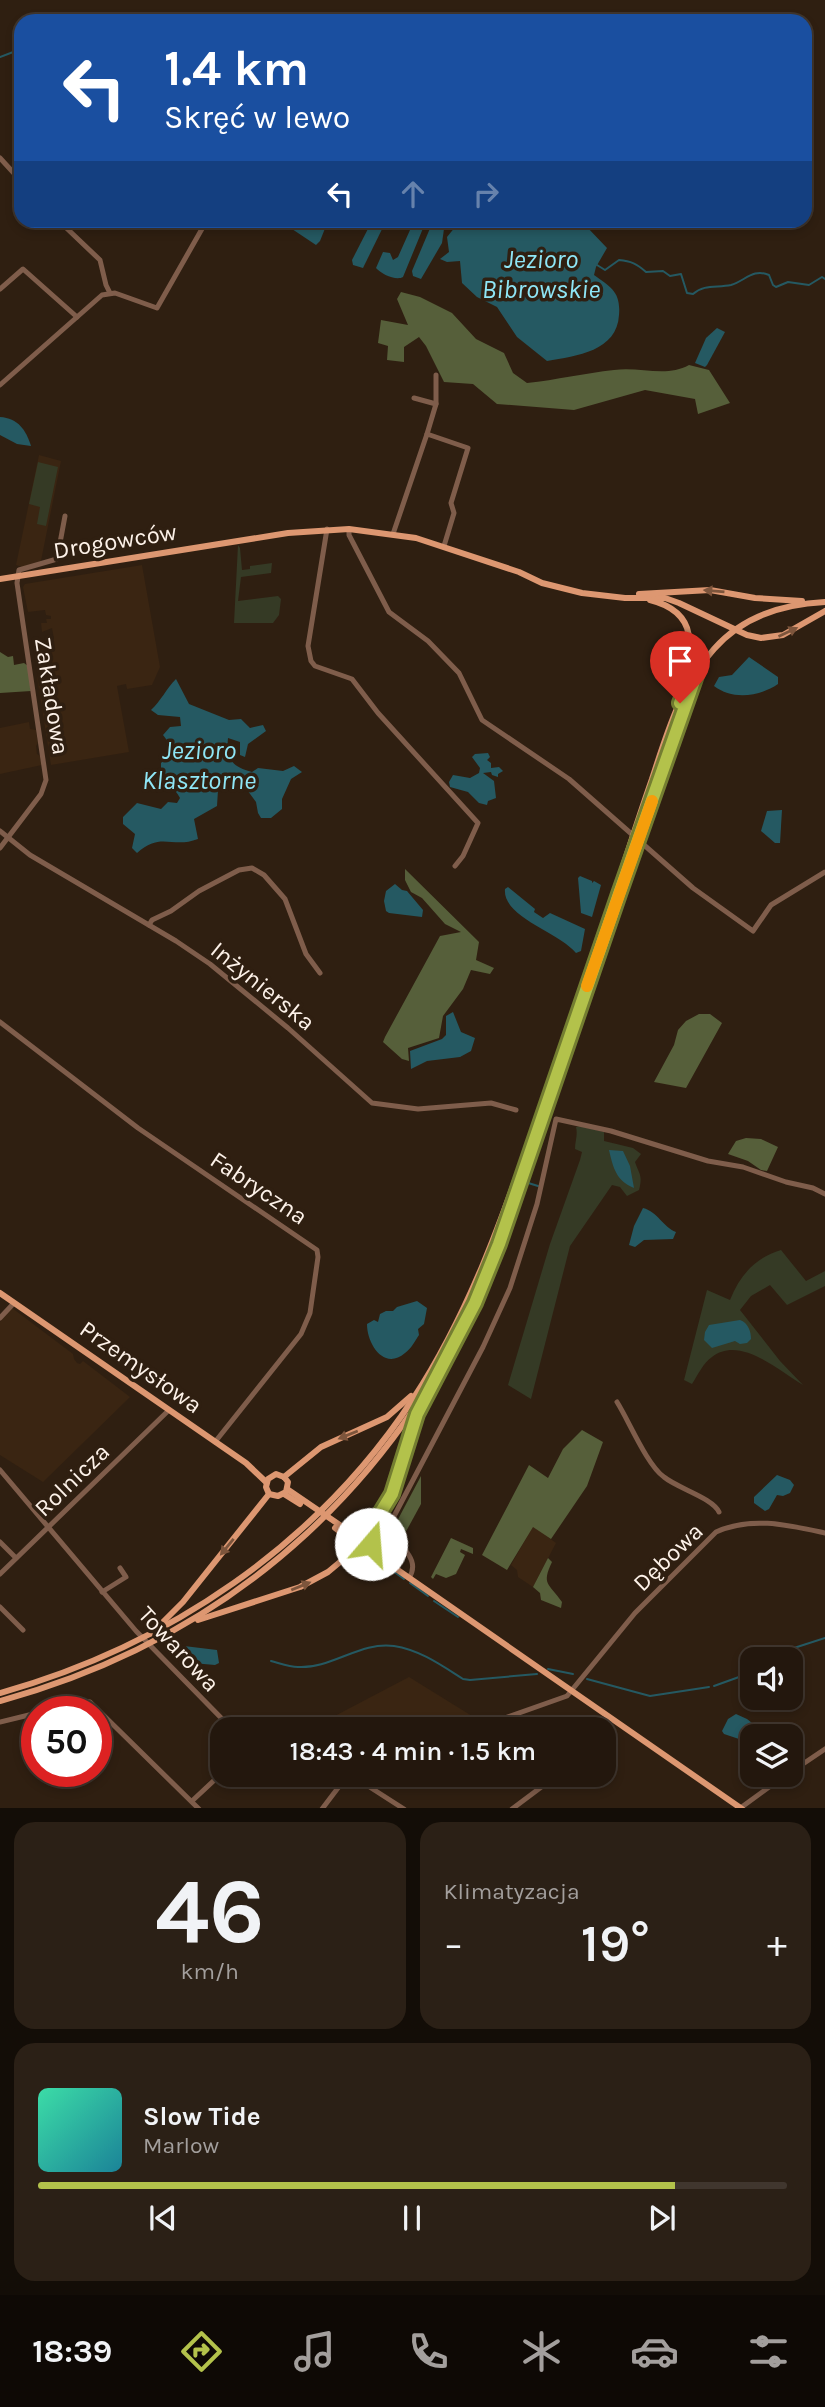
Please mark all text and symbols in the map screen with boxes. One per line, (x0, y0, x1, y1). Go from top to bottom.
text: 1.4 km (164, 40, 309, 97)
icon: left (49, 42, 140, 133)
text: Skręć w lewo (164, 99, 350, 136)
icon: left (321, 175, 359, 213)
icon: ahead (394, 175, 432, 213)
icon: right (467, 175, 505, 213)
water label: Jezioro Bibrowskie (482, 244, 600, 305)
street label: Drogowców (51, 517, 179, 565)
one-way arrow (703, 585, 725, 596)
one-way arrow (778, 626, 798, 638)
pin (650, 631, 710, 703)
street label: Zakładowa (29, 635, 75, 757)
icon: arrive (661, 642, 699, 680)
water label: Jezioro Klasztorne (142, 735, 256, 796)
street label: Inżynierska (205, 936, 321, 1036)
street label: Fabryczna (205, 1145, 313, 1231)
street label: Przemysłowa (75, 1315, 207, 1419)
one-way arrow (338, 1429, 358, 1441)
street label: Rolnicza (29, 1438, 115, 1522)
position arrow (334, 1507, 408, 1581)
street label: Dębowa (627, 1517, 709, 1597)
one-way arrow (220, 1539, 235, 1556)
one-way arrow (290, 1580, 311, 1591)
street label: Towarowa (133, 1601, 225, 1697)
map controls (740, 1647, 803, 1787)
button: sound (740, 1647, 803, 1710)
speed limit sign: 50 (21, 1696, 112, 1787)
button: layers (740, 1724, 803, 1787)
text: 18:43 · 4 min · 1.5 km (290, 1736, 536, 1767)
text: 46 (155, 1859, 264, 1965)
text: Klimatyzacja (444, 1878, 580, 1905)
text: 19° (581, 1913, 650, 1974)
text: − (444, 1922, 463, 1967)
text: + (767, 1922, 787, 1967)
text: km/h (181, 1958, 239, 1985)
text: Slow Tide (143, 2101, 261, 2132)
text: Marlow (143, 2132, 219, 2159)
icon: previous (144, 2199, 182, 2237)
icon: pause (393, 2199, 431, 2237)
icon: next (643, 2199, 681, 2237)
icon: directions (177, 2327, 226, 2376)
icon: music (290, 2327, 339, 2376)
icon: phone (404, 2327, 453, 2376)
icon: climate (517, 2327, 566, 2376)
icon: car (630, 2327, 679, 2376)
icon: filters (744, 2327, 793, 2376)
text: 18:39 (32, 2333, 112, 2370)

